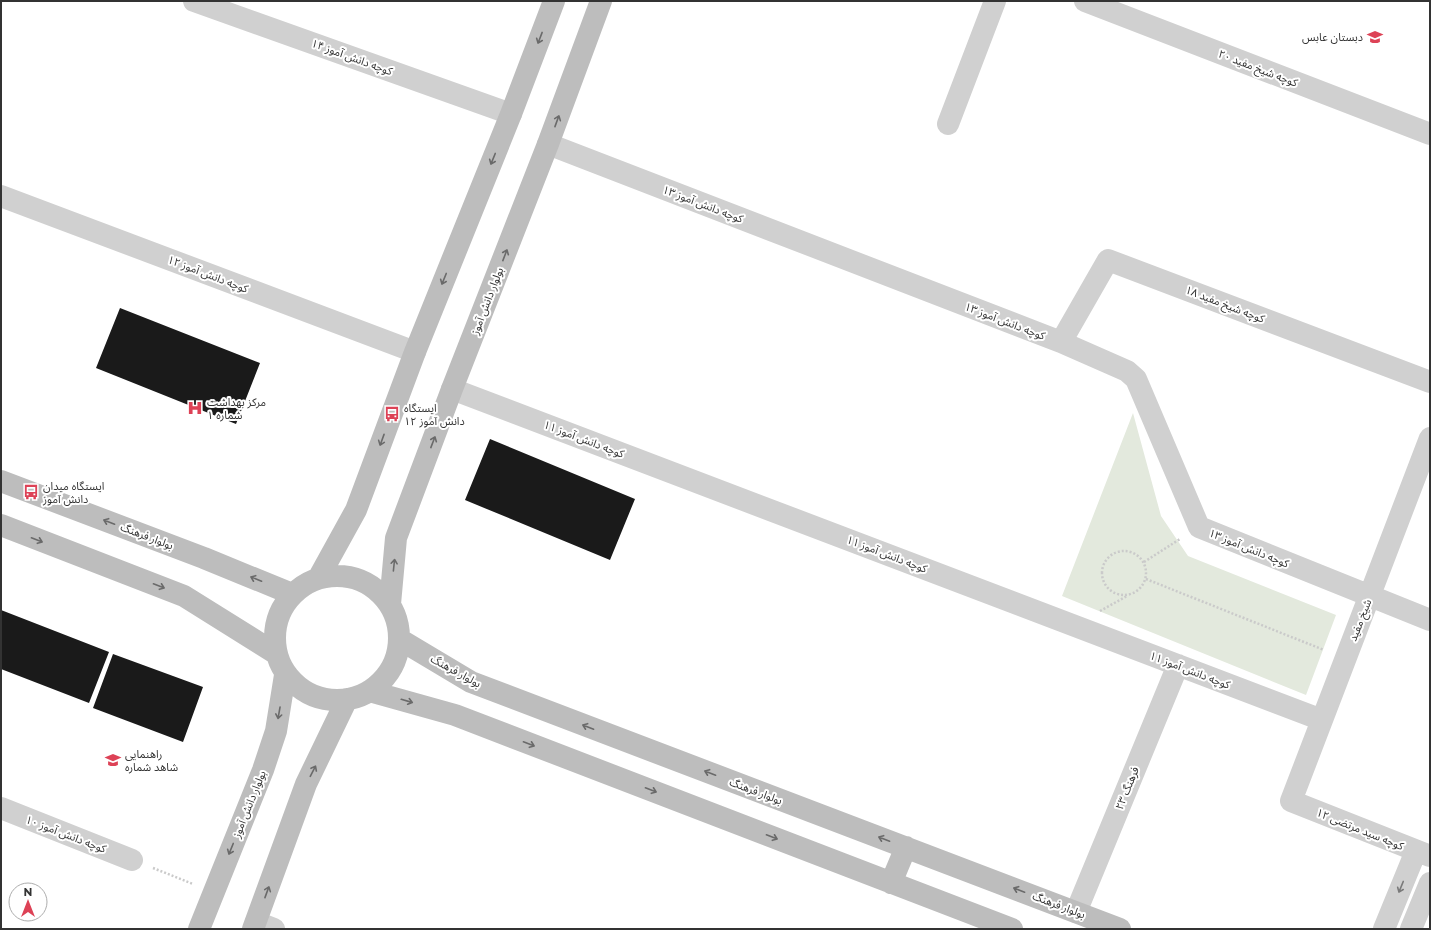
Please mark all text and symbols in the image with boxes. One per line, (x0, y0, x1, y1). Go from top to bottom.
school or university icon: دبستان عابس (1366, 28, 1384, 46)
place label: دبستان عابس (1302, 30, 1363, 44)
one-way arrow (535, 31, 543, 43)
street label: کوچه دانش آموز ۱۴ (309, 36, 395, 79)
street label: کوچه شیخ مفید ۲۰ (1216, 46, 1300, 91)
one-way arrow (553, 116, 561, 128)
one-way arrow (489, 152, 496, 164)
street label: کوچه دانش آموز ۱۳ (660, 182, 746, 227)
one-way arrow (501, 250, 509, 262)
street label: کوچه دانش آموز ۱۲ (165, 252, 251, 297)
street label: بولوار دانش آموز (467, 265, 506, 338)
one-way arrow (440, 273, 448, 285)
street label: کوچه شیخ مفید ۱۸ (1183, 282, 1267, 327)
street label: کوچه دانش آموز ۱۳ (962, 299, 1048, 344)
place label: مرکز بهداشت شماره ۱ (207, 395, 266, 422)
hospital icon: مرکز بهداشت شماره ۱ (186, 399, 204, 417)
place label: ایستگاه دانش آموز ۱۲ (404, 401, 465, 428)
bus stop icon: ایستگاه دانش آموز ۱۲ (383, 405, 401, 423)
street label: کوچه دانش آموز ۱۱ (541, 417, 627, 462)
one-way arrow (378, 433, 386, 445)
one-way arrow (429, 436, 437, 448)
place label: ایستگاه میدان دانش آموز (42, 479, 104, 506)
bus stop icon: ایستگاه میدان دانش آموز (22, 483, 40, 501)
one-way arrow (103, 517, 115, 525)
street label: بولوار فرهنگ (119, 520, 175, 553)
street label: کوچه دانش آموز ۱۳ (1207, 526, 1292, 572)
street label: کوچه دانش آموز ۱۱ (844, 532, 930, 577)
one-way arrow (31, 536, 43, 544)
one-way arrow (390, 559, 397, 572)
one-way arrow (250, 574, 262, 582)
one-way arrow (152, 583, 164, 591)
street label: شیخ مفید (1346, 597, 1375, 643)
street label: کوچه دانش آموز ۱۱ (1147, 648, 1233, 693)
street label: بولوار فرهنگ (428, 651, 484, 691)
one-way arrow (400, 698, 413, 706)
one-way arrow (275, 706, 283, 719)
one-way arrow (583, 722, 595, 730)
one-way arrow (523, 740, 535, 748)
place label: راهنمایی شاهد شماره (125, 747, 178, 774)
school or university icon: راهنمایی شاهد شماره (104, 751, 122, 769)
street label: فرهنگ ۲۳ (1112, 764, 1142, 812)
one-way arrow (310, 765, 317, 777)
street label: بولوار دانش آموز (229, 768, 269, 840)
one-way arrow (704, 769, 717, 776)
street label: بولوار فرهنگ (728, 775, 784, 808)
one-way arrow (644, 787, 656, 795)
street label: کوچه سید مرتضی ۱۲ (1314, 805, 1406, 854)
street label: کوچه دانش آموز ۱۰ (23, 812, 109, 857)
one-way arrow (765, 834, 777, 842)
one-way arrow (878, 834, 890, 842)
one-way arrow (227, 842, 234, 854)
one-way arrow (1397, 880, 1404, 892)
north arrow (8, 882, 48, 922)
text: N (24, 885, 32, 899)
one-way arrow (1013, 885, 1025, 893)
one-way arrow (263, 887, 271, 899)
street label: بولوار فرهنگ (1031, 889, 1087, 922)

